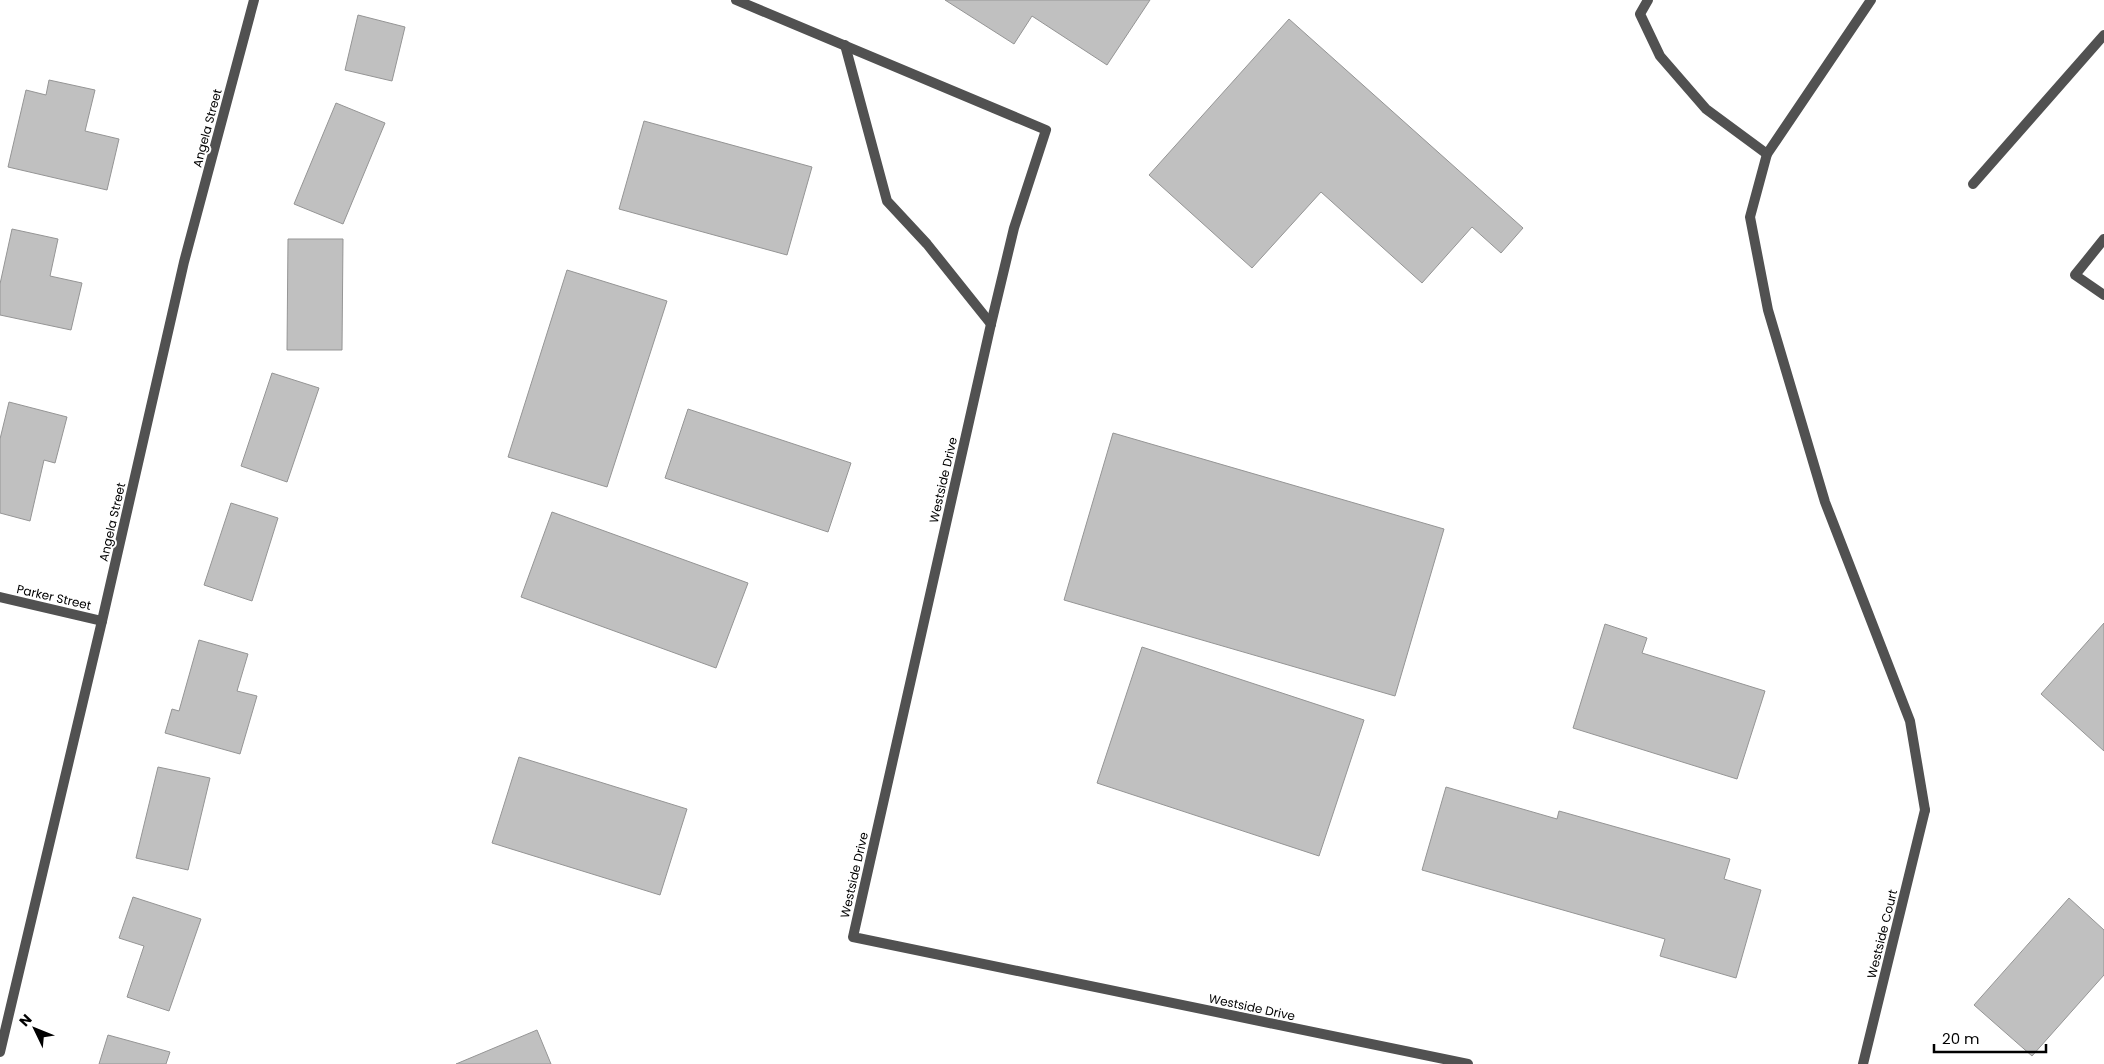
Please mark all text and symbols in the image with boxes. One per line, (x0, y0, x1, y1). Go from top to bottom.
street label: Angela Street (188, 87, 226, 169)
street label: Westside Drive (925, 435, 961, 525)
street label: Angela Street (95, 481, 129, 563)
street label: Parker Street (15, 580, 93, 614)
street label: Westside Drive (836, 830, 872, 920)
street label: Westside Court (1863, 888, 1901, 980)
street label: Westside Drive (1207, 990, 1297, 1024)
north arrow (10, 1004, 60, 1054)
text: N (15, 1009, 36, 1031)
scale bar (1934, 1022, 2046, 1054)
text: 20 m (1942, 1028, 1980, 1049)

